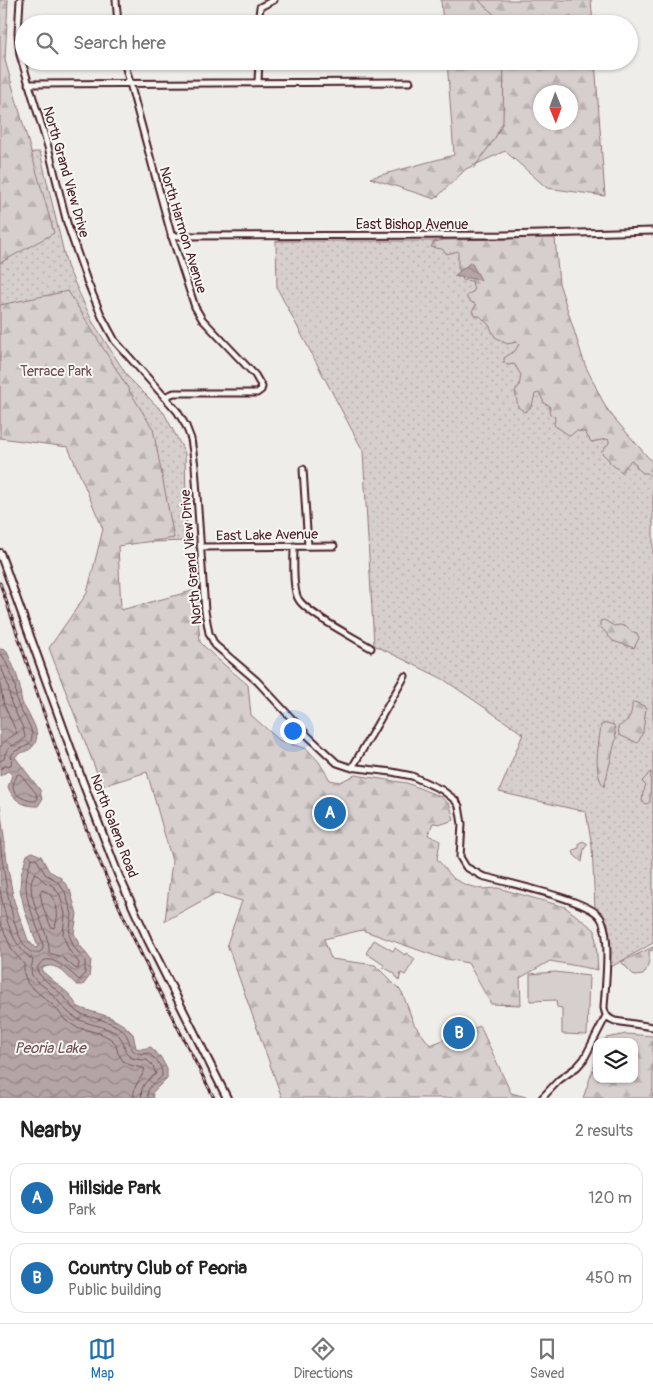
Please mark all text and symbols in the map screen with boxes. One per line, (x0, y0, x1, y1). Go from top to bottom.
search box (15, 15, 638, 70)
icon: search (33, 29, 61, 57)
text: Search here (73, 31, 166, 55)
north arrow (533, 85, 578, 130)
street label: North Grand View Drive (39, 104, 93, 240)
street label: North Harmon Avenue (156, 165, 210, 295)
street label: East Bishop Avenue (356, 216, 468, 233)
park label: Terrace Park (20, 363, 92, 380)
street label: North Grand View Drive (177, 489, 205, 625)
street label: East Lake Avenue (216, 526, 318, 544)
your location (280, 718, 306, 744)
street label: North Galena Road (86, 772, 142, 880)
pin: A (314, 794, 346, 832)
pin: B (443, 1014, 475, 1052)
map controls (593, 1038, 638, 1083)
button: layers (593, 1038, 638, 1083)
water label: Peoria Lake (14, 1039, 87, 1058)
text: Nearby (20, 1117, 81, 1144)
text: 2 results (575, 1121, 633, 1141)
text: Hillside Park (68, 1176, 161, 1200)
text: A (32, 1188, 42, 1208)
text: 120 m (588, 1188, 632, 1208)
text: Park (68, 1200, 96, 1220)
text: Country Club of Peoria (68, 1256, 247, 1280)
text: B (32, 1268, 42, 1288)
text: 450 m (585, 1268, 632, 1288)
text: Public building (68, 1280, 161, 1300)
tab: Map (88, 1335, 116, 1382)
tab: Directions (293, 1335, 353, 1382)
tab: Saved (530, 1335, 565, 1382)

